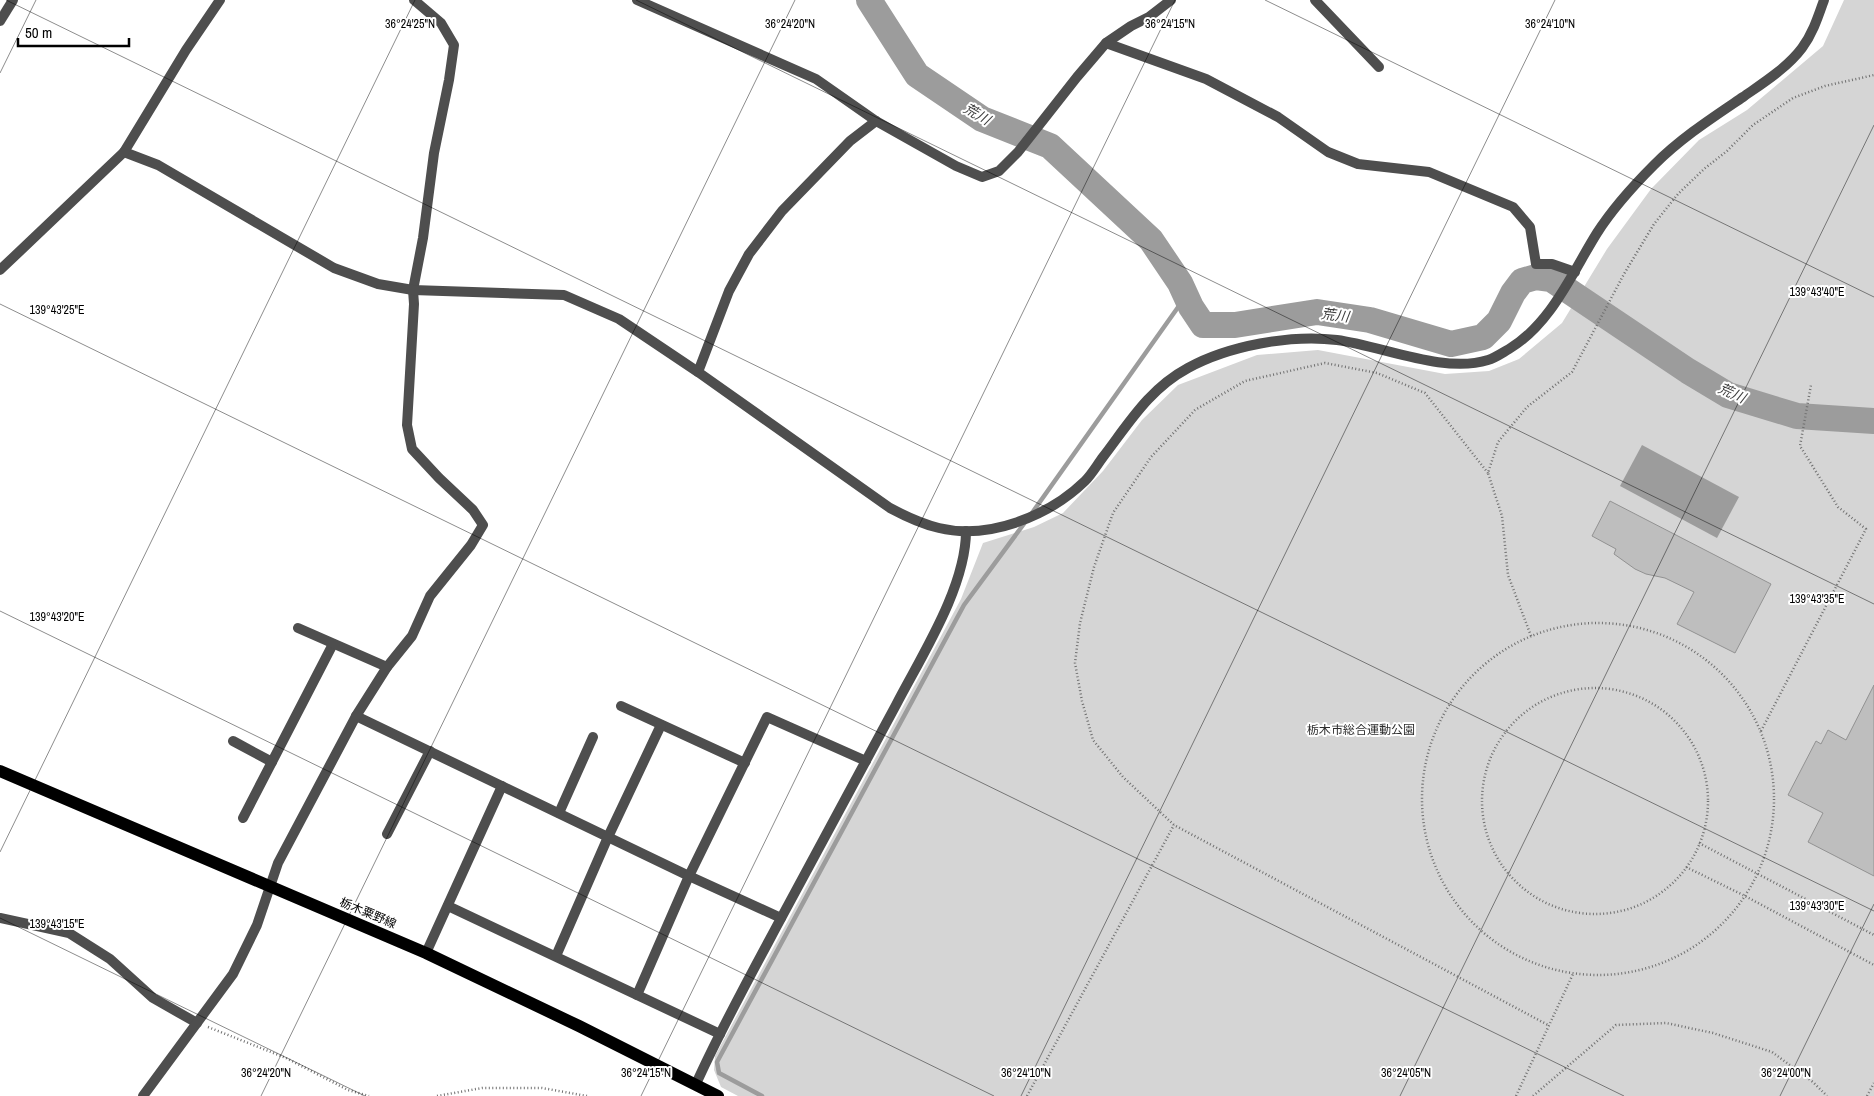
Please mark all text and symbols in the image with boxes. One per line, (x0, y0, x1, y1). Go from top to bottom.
scale bar (18, 15, 129, 47)
text: 36°24'25"N (385, 16, 435, 32)
text: 36°24'20"N (765, 16, 815, 32)
text: 36°24'15"N (1145, 16, 1195, 32)
text: 36°24'10"N (1525, 16, 1575, 32)
text: 50 m (25, 22, 52, 43)
water label: 荒川 (960, 99, 995, 130)
text: 139°43'40"E (1789, 284, 1845, 300)
text: 139°43'25"E (29, 302, 85, 318)
water label: 荒川 (1320, 304, 1352, 326)
water label: 荒川 (1716, 379, 1750, 408)
text: 139°43'35"E (1789, 591, 1845, 607)
text: 139°43'20"E (29, 609, 85, 625)
park label: 栃木市総合運動公園 (1307, 722, 1415, 738)
street label: 栃木粟野線 (337, 894, 399, 932)
text: 139°43'30"E (1789, 898, 1845, 914)
text: 139°43'15"E (29, 916, 85, 932)
text: 36°24'20"N (241, 1065, 291, 1081)
text: 36°24'15"N (621, 1065, 671, 1081)
text: 36°24'10"N (1001, 1065, 1051, 1081)
text: 36°24'05"N (1381, 1065, 1431, 1081)
text: 36°24'00"N (1761, 1065, 1811, 1081)

